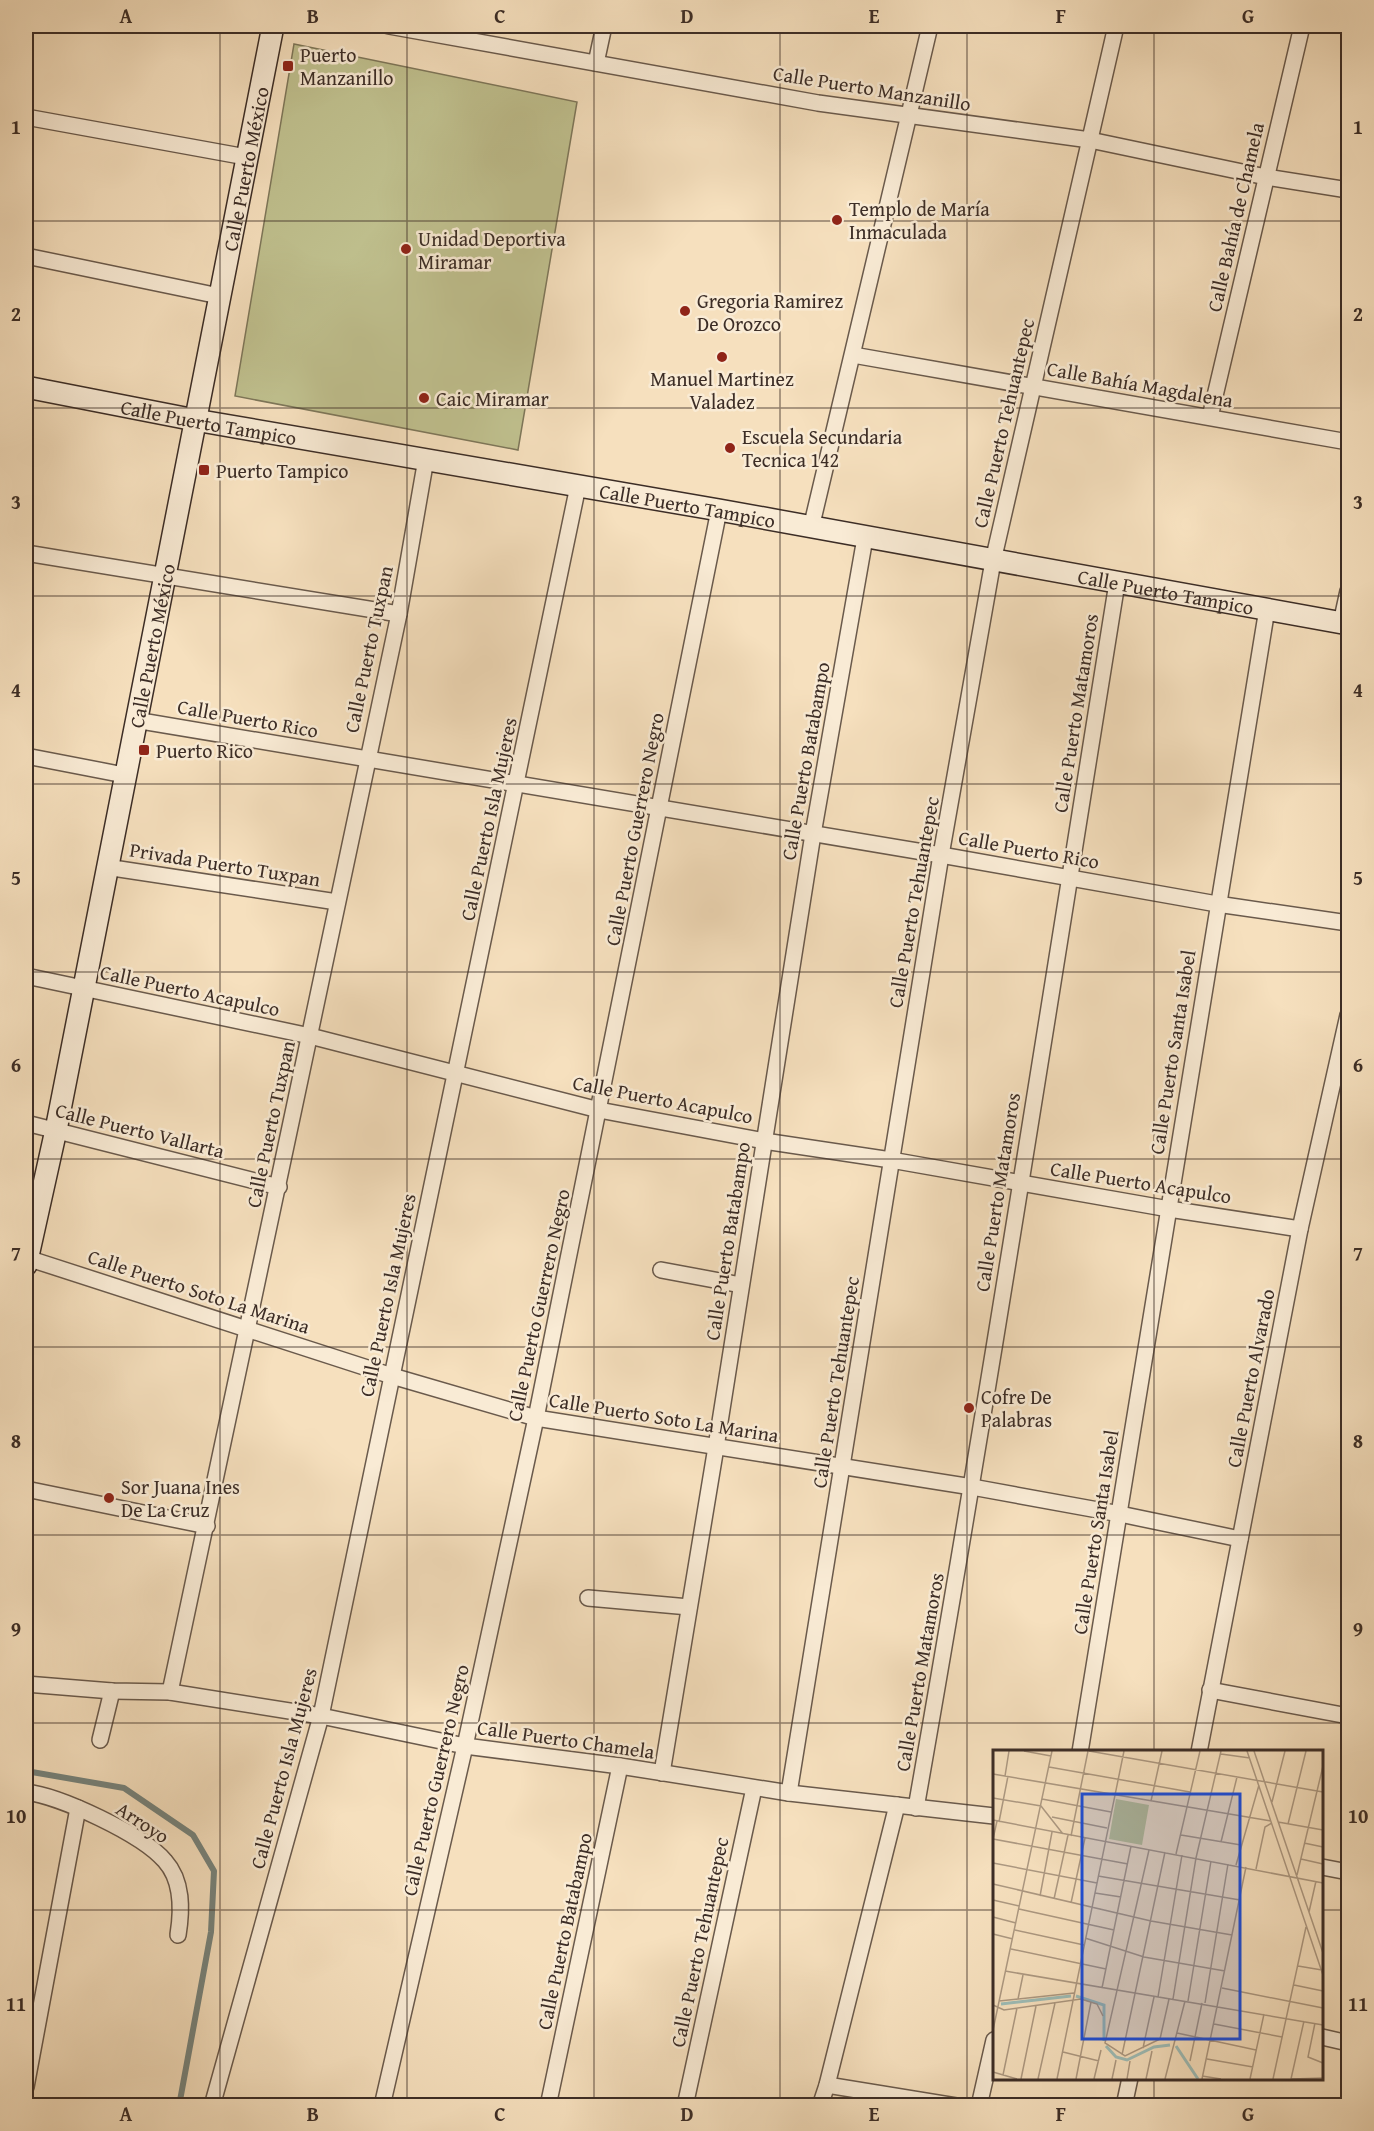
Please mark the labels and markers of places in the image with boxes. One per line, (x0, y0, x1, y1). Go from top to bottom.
place label: Puerto Manzanillo (300, 40, 394, 92)
marker: Puerto Manzanillo (281, 59, 295, 73)
place label: Templo de María Inmaculada (849, 194, 990, 246)
marker: Templo de María Inmaculada (830, 213, 844, 227)
place label: Unidad Deportiva Miramar (418, 224, 566, 276)
marker: Unidad Deportiva Miramar (399, 242, 413, 256)
place label: Gregoria Ramirez De Orozco (697, 286, 843, 338)
marker: Gregoria Ramirez De Orozco (678, 304, 692, 318)
marker: Manuel Martinez Valadez (715, 350, 729, 364)
place label: Manuel Martinez Valadez (650, 364, 794, 416)
place label: Caic Miramar (436, 384, 549, 413)
marker: Caic Miramar (417, 391, 431, 405)
place label: Escuela Secundaria Tecnica 142 (742, 422, 903, 474)
marker: Escuela Secundaria Tecnica 142 (723, 441, 737, 455)
place label: Puerto Tampico (216, 456, 349, 485)
marker: Puerto Tampico (197, 463, 211, 477)
place label: Puerto Rico (156, 736, 253, 765)
marker: Puerto Rico (137, 743, 151, 757)
place label: Cofre De Palabras (981, 1382, 1052, 1434)
marker: Cofre De Palabras (962, 1401, 976, 1415)
place label: Sor Juana Ines De La Cruz (121, 1472, 240, 1524)
marker: Sor Juana Ines De La Cruz (102, 1491, 116, 1505)

